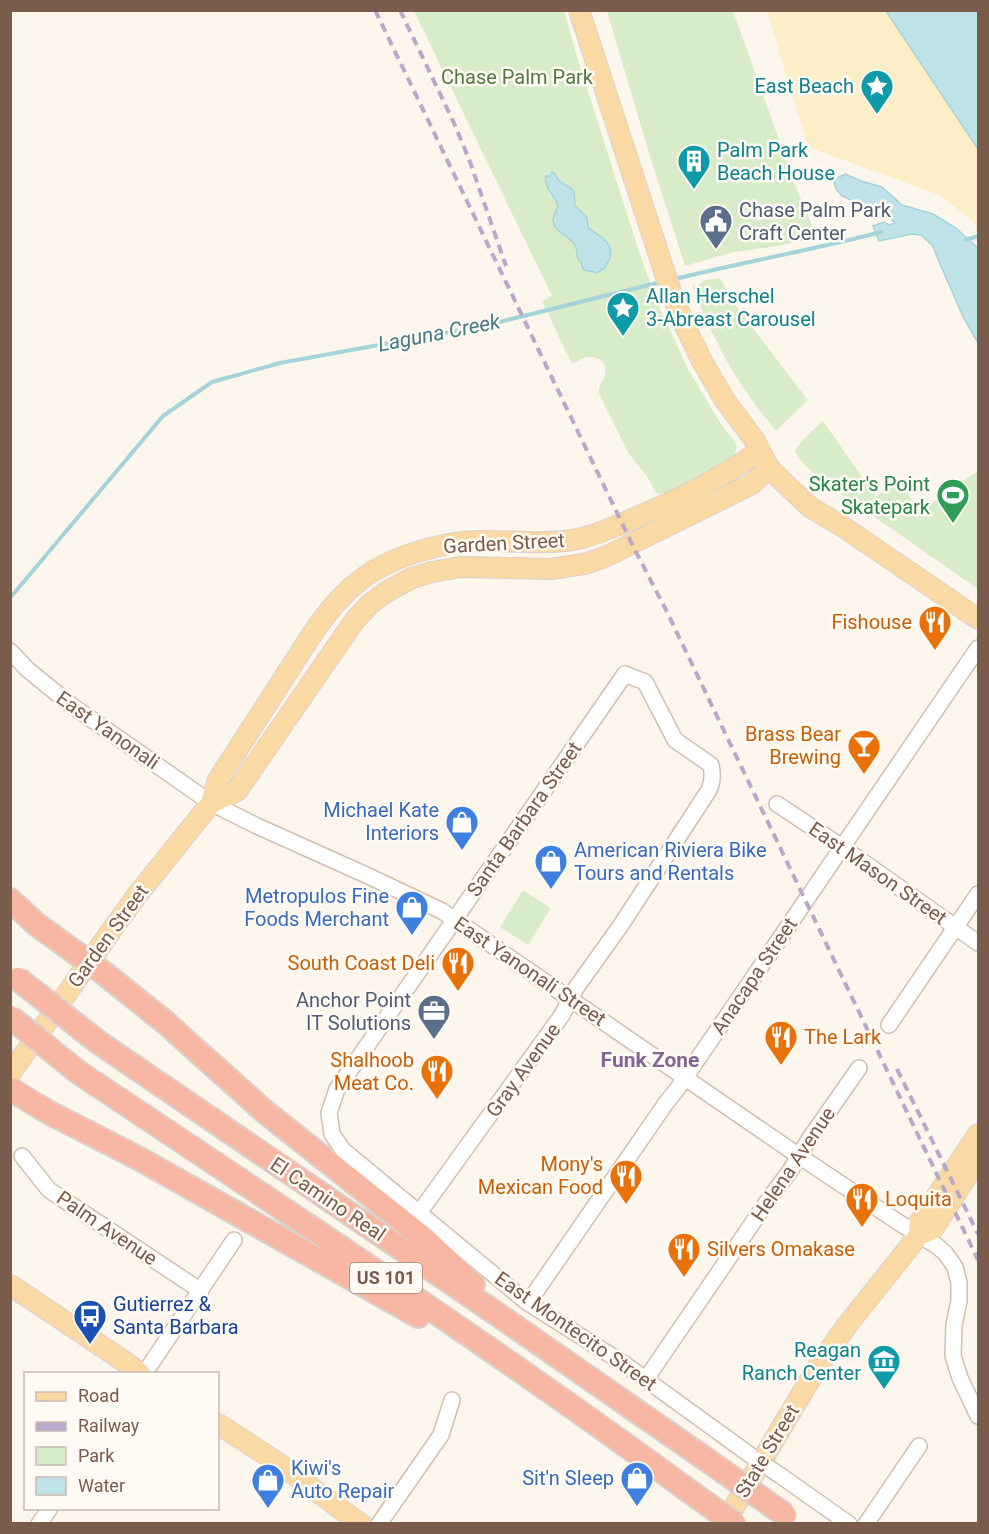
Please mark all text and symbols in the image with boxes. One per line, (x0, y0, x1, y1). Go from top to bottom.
park label: Chase Palm Park (441, 65, 594, 89)
place icon: East Beach (859, 68, 895, 115)
place label: East Beach (754, 74, 854, 98)
place label: Palm Park Beach House (717, 138, 835, 185)
building icon: Palm Park Beach House (676, 143, 712, 190)
place label: Chase Palm Park Craft Center (739, 198, 892, 245)
public building icon: Chase Palm Park Craft Center (698, 203, 734, 250)
place label: Allan Herschel 3-Abreast Carousel (646, 284, 816, 331)
place icon: Allan Herschel 3-Abreast Carousel (605, 290, 641, 337)
water label: Laguna Creek (376, 309, 503, 357)
place label: Skater's Point Skatepark (809, 472, 931, 519)
sports icon: Skater's Point Skatepark (935, 477, 971, 524)
street label: Garden Street (443, 528, 565, 558)
restaurant icon: Fishouse (917, 604, 953, 651)
place label: Fishouse (831, 610, 912, 634)
street label: East Yanonali (52, 686, 164, 774)
place label: Brass Bear Brewing (745, 722, 841, 769)
bar icon: Brass Bear Brewing (846, 728, 882, 775)
street label: Santa Barbara Street (462, 737, 586, 901)
place label: Michael Kate Interiors (323, 798, 439, 845)
shop icon: Michael Kate Interiors (444, 804, 480, 851)
street label: East Mason Street (804, 816, 952, 930)
place label: American Riviera Bike Tours and Rentals (574, 838, 767, 885)
shop icon: American Riviera Bike Tours and Rentals (533, 843, 569, 890)
street label: Garden Street (63, 880, 153, 992)
place label: Metropulos Fine Foods Merchant (244, 884, 389, 931)
shop icon: Metropulos Fine Foods Merchant (394, 889, 430, 936)
street label: East Yanonali Street (449, 911, 611, 1031)
street label: Anacapa Street (706, 913, 802, 1039)
restaurant icon: South Coast Deli (440, 945, 476, 992)
place label: South Coast Deli (288, 951, 435, 975)
place label: Anchor Point IT Solutions (296, 988, 411, 1035)
office icon: Anchor Point IT Solutions (416, 993, 452, 1040)
street label: Gray Avenue (481, 1018, 565, 1122)
restaurant icon: The Lark (763, 1019, 799, 1066)
place label: The Lark (804, 1025, 882, 1049)
place label: Shalhoob Meat Co. (330, 1048, 414, 1095)
district label: Funk Zone (601, 1048, 699, 1072)
restaurant icon: Shalhoob Meat Co. (419, 1053, 455, 1100)
street label: Helena Avenue (746, 1102, 840, 1226)
street label: El Camino Real (266, 1152, 390, 1246)
place label: Mony's Mexican Food (478, 1152, 603, 1199)
restaurant icon: Mony's Mexican Food (608, 1158, 644, 1205)
restaurant icon: Loquita (844, 1181, 880, 1228)
street label: Palm Avenue (52, 1186, 162, 1270)
place label: Loquita (885, 1187, 952, 1211)
restaurant icon: Silvers Omakase (666, 1231, 702, 1278)
place label: Silvers Omakase (707, 1237, 855, 1261)
road number: US 101 (350, 1263, 422, 1293)
street label: East Montecito Street (490, 1266, 662, 1396)
place label: Gutierrez & Santa Barbara (113, 1292, 239, 1339)
bus stop icon: Gutierrez & Santa Barbara (72, 1298, 108, 1345)
place label: Reagan Ranch Center (742, 1338, 861, 1385)
museum icon: Reagan Ranch Center (866, 1343, 902, 1390)
legend (24, 1372, 219, 1510)
text: Road (78, 1385, 119, 1406)
street label: State Street (730, 1400, 804, 1502)
text: Railway (78, 1415, 140, 1436)
text: Park (78, 1445, 115, 1466)
place label: Kiwi's Auto Repair (291, 1456, 395, 1503)
shop icon: Sit'n Sleep (619, 1460, 655, 1507)
shop icon: Kiwi's Auto Repair (250, 1462, 286, 1509)
place label: Sit'n Sleep (522, 1466, 614, 1490)
text: Water (78, 1475, 125, 1496)

